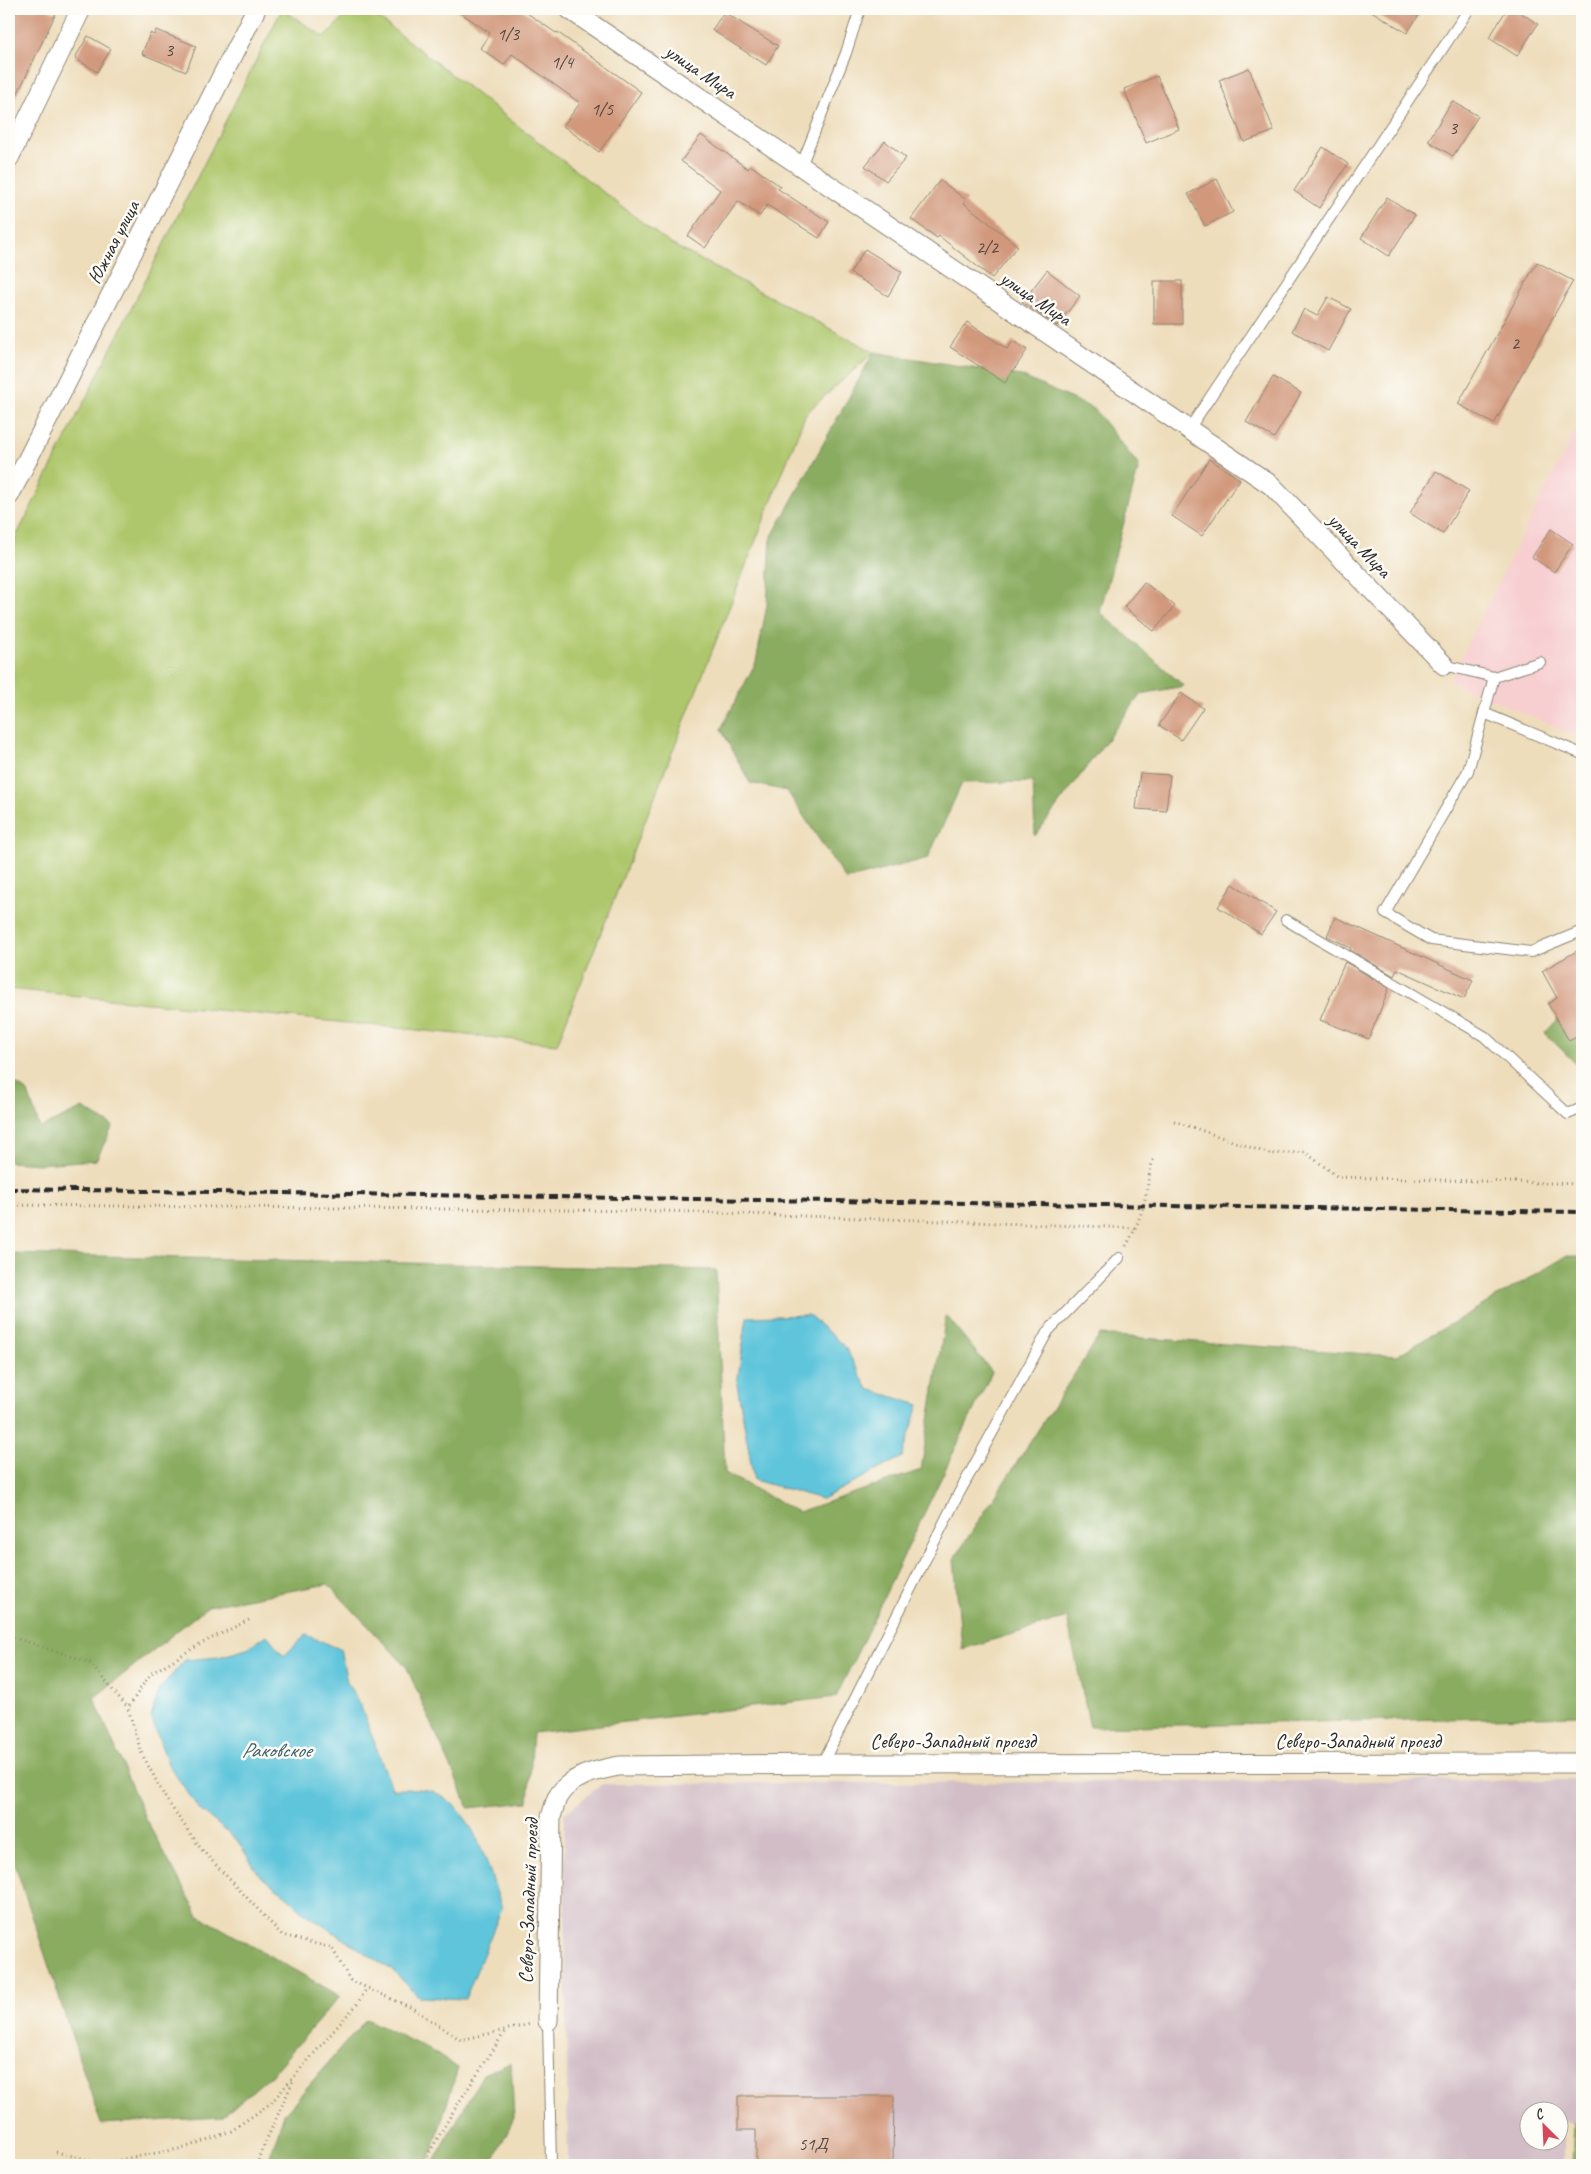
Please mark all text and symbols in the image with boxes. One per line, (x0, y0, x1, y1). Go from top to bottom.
house number: 1/3 (497, 23, 521, 45)
street label: улица Мира (660, 38, 743, 105)
house number: 3 (165, 39, 175, 61)
house number: 1/4 (551, 51, 575, 73)
house number: 1/5 (591, 98, 614, 120)
house number: 3 (1449, 117, 1459, 139)
street label: Южная улица (82, 195, 146, 288)
house number: 2/2 (976, 236, 1000, 258)
street label: улица Мира (995, 265, 1078, 332)
house number: 2 (1511, 332, 1521, 354)
street label: улица Мира (1322, 507, 1398, 584)
street label: Северо-Западный проезд (870, 1729, 1038, 1754)
street label: Северо-Западный проезд (1275, 1729, 1443, 1754)
water label: Раковское (241, 1737, 314, 1763)
street label: Северо-Западный проезд (513, 1816, 544, 1984)
north arrow (1518, 2102, 1568, 2152)
text: С (1532, 2105, 1547, 2124)
house number: 51Д (798, 2133, 830, 2155)

